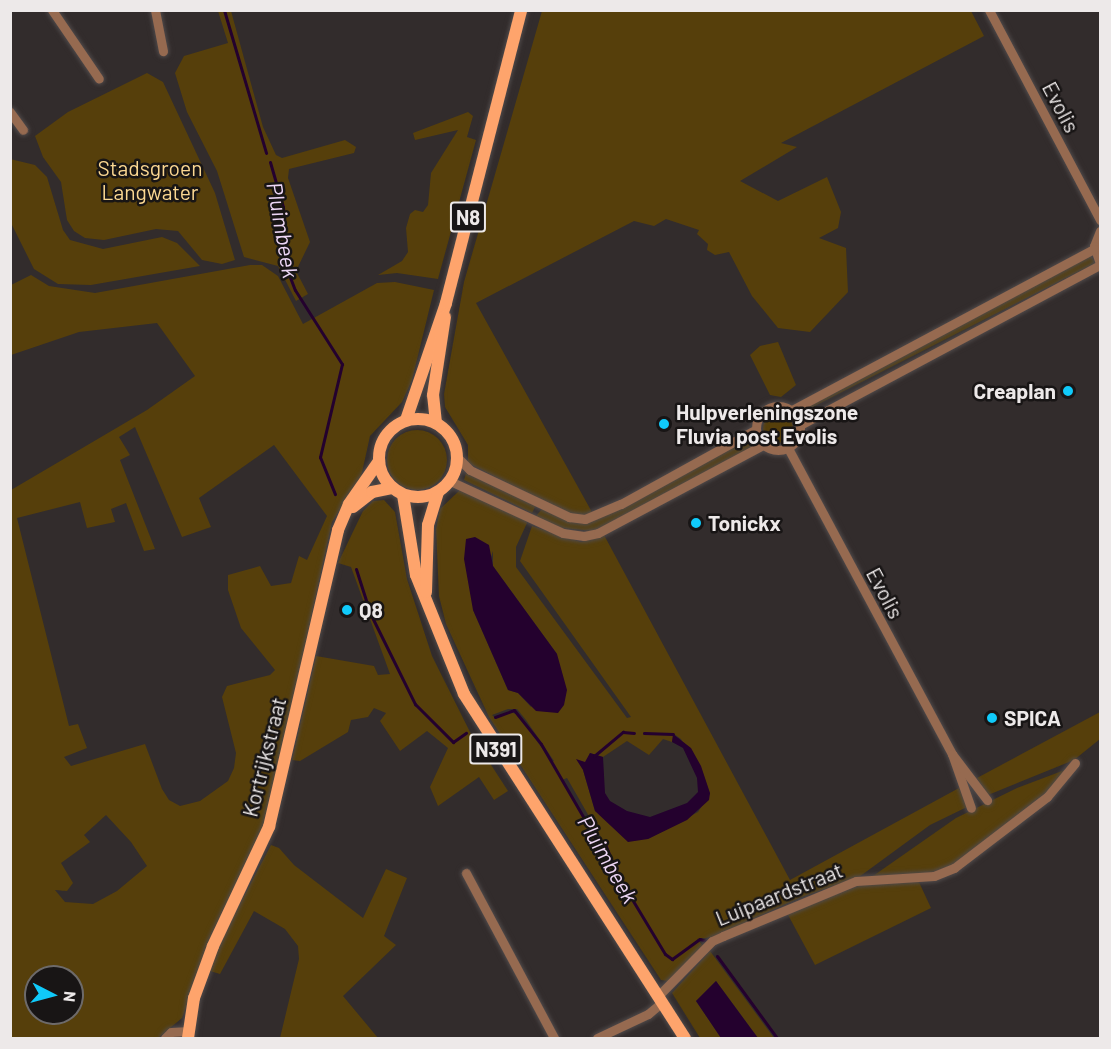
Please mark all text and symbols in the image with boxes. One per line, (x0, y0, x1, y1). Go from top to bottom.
street label: Evolis (1037, 77, 1085, 137)
park label: Stadsgroen Langwater (98, 155, 202, 205)
water label: Pluimbeek (262, 180, 304, 280)
road number: N8 (448, 200, 488, 234)
place label: Creaplan (973, 378, 1056, 404)
marker: Creaplan (1061, 384, 1075, 398)
place label: Hulpverleningszone Fluvia post Evolis (676, 399, 858, 449)
marker: Hulpverleningszone Fluvia post Evolis (657, 417, 671, 431)
place label: Tonickx (708, 510, 781, 536)
marker: Tonickx (689, 516, 703, 530)
street label: Evolis (861, 563, 909, 623)
place label: Q8 (359, 597, 383, 623)
marker: Q8 (340, 603, 354, 617)
street label: Kortrijkstraat (237, 695, 291, 819)
place label: SPICA (1004, 705, 1061, 731)
marker: SPICA (985, 711, 999, 725)
road number: N391 (469, 732, 523, 766)
water label: Pluimbeek (572, 810, 644, 908)
street label: Luipaardstraat (712, 857, 846, 931)
north arrow (24, 965, 84, 1025)
text: N (60, 990, 80, 1003)

